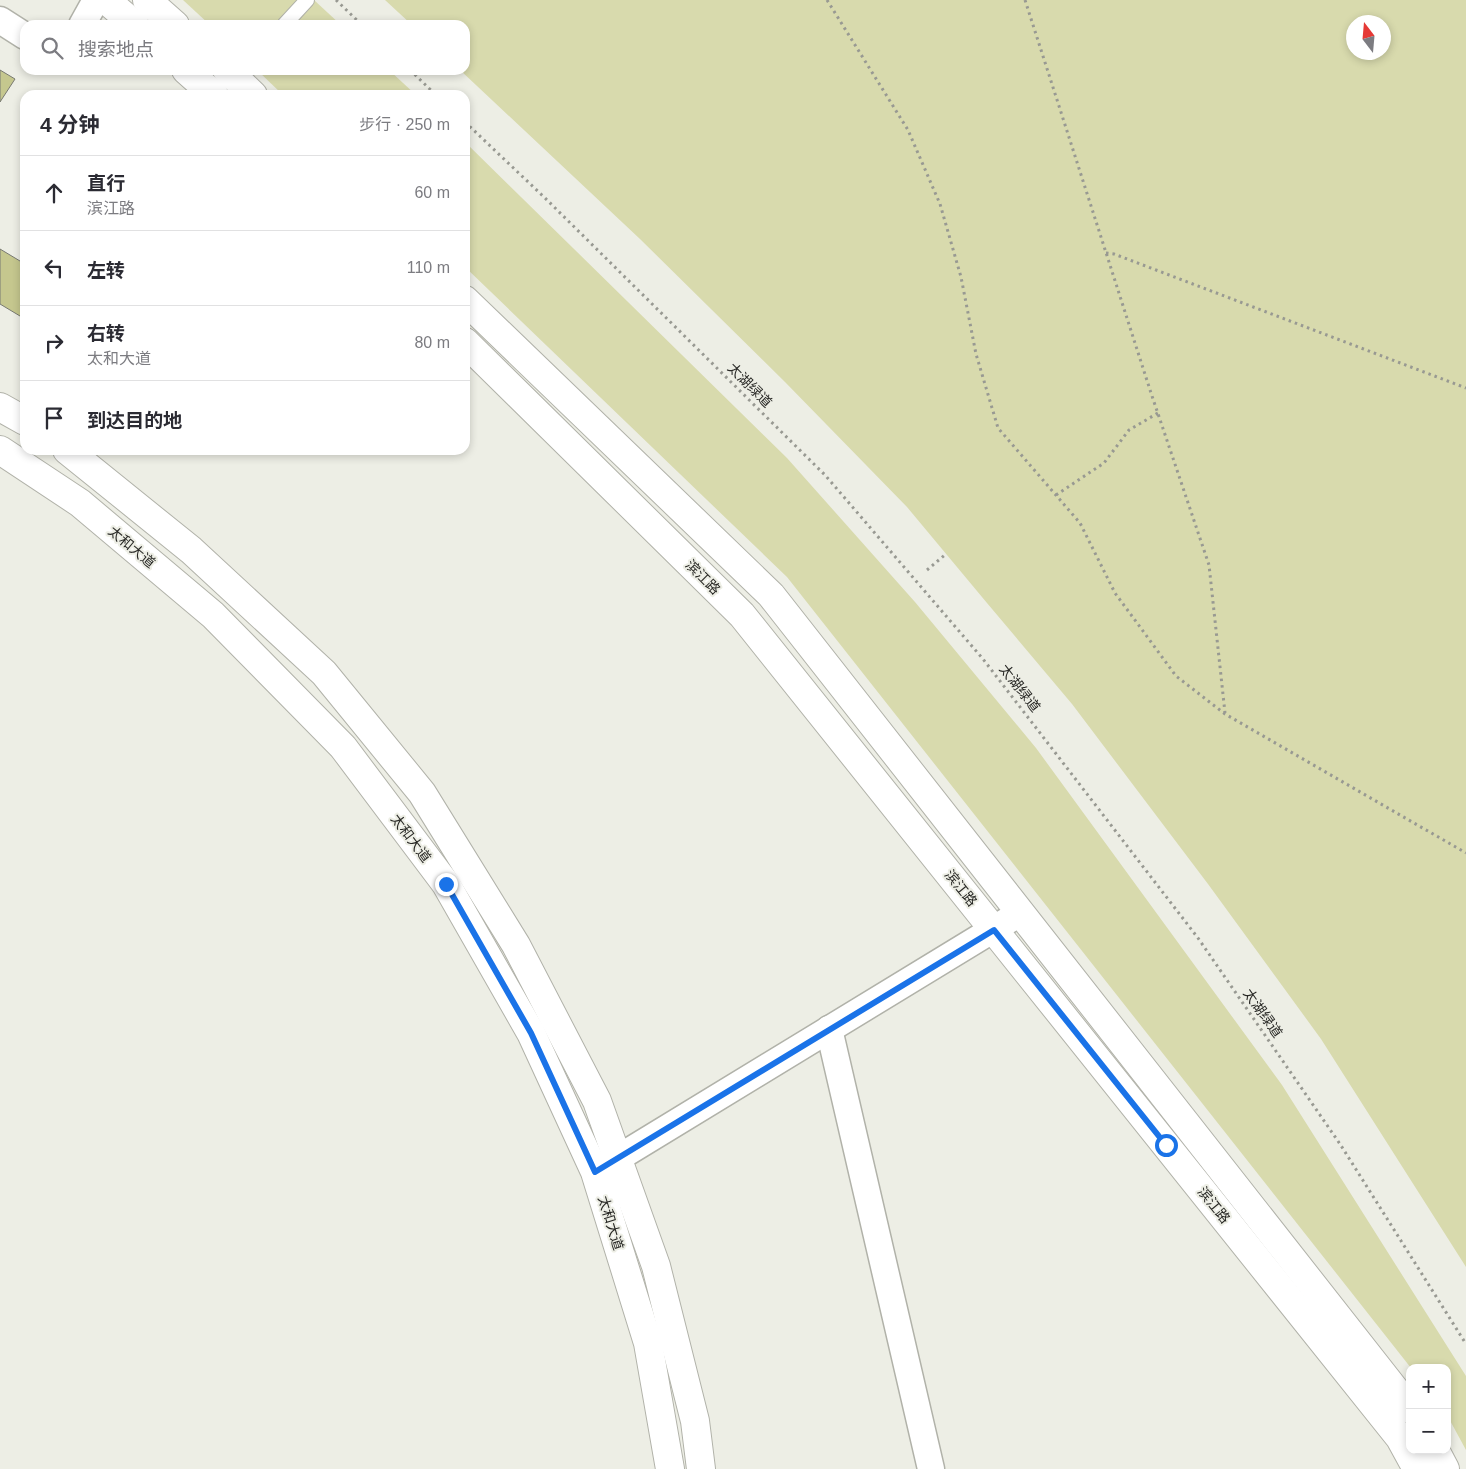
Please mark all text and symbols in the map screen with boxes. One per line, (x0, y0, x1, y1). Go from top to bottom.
north arrow (1346, 15, 1391, 60)
search box (20, 20, 470, 75)
icon: search (38, 34, 66, 62)
text: 搜索地点 (78, 39, 154, 60)
text: 4 分钟 (40, 113, 100, 136)
text: 步行 · 250 m (359, 116, 450, 133)
text: 直行 (87, 173, 125, 194)
icon: ahead (40, 179, 68, 207)
text: 60 m (414, 184, 450, 201)
text: 滨江路 (87, 200, 135, 217)
icon: left (40, 254, 68, 282)
text: 110 m (407, 259, 450, 276)
text: 左转 (87, 260, 125, 281)
text: 右转 (87, 323, 125, 344)
icon: right (40, 329, 68, 357)
text: 80 m (414, 334, 450, 351)
text: 太和大道 (87, 350, 151, 367)
street label: 太湖绿道 (725, 360, 775, 410)
icon: arrive (40, 404, 68, 432)
text: 到达目的地 (87, 410, 182, 431)
street label: 太和大道 (105, 523, 159, 571)
street label: 滨江路 (682, 556, 724, 598)
street label: 太湖绿道 (996, 661, 1044, 715)
street label: 太和大道 (388, 811, 434, 865)
street label: 滨江路 (942, 867, 980, 909)
route end (435, 873, 458, 896)
street label: 太湖绿道 (1240, 985, 1286, 1041)
route start (1155, 1134, 1178, 1157)
street label: 滨江路 (1195, 1184, 1233, 1226)
street label: 太和大道 (595, 1194, 627, 1252)
map controls (1406, 1364, 1451, 1454)
button: + (1406, 1364, 1451, 1409)
button: − (1406, 1409, 1451, 1454)

